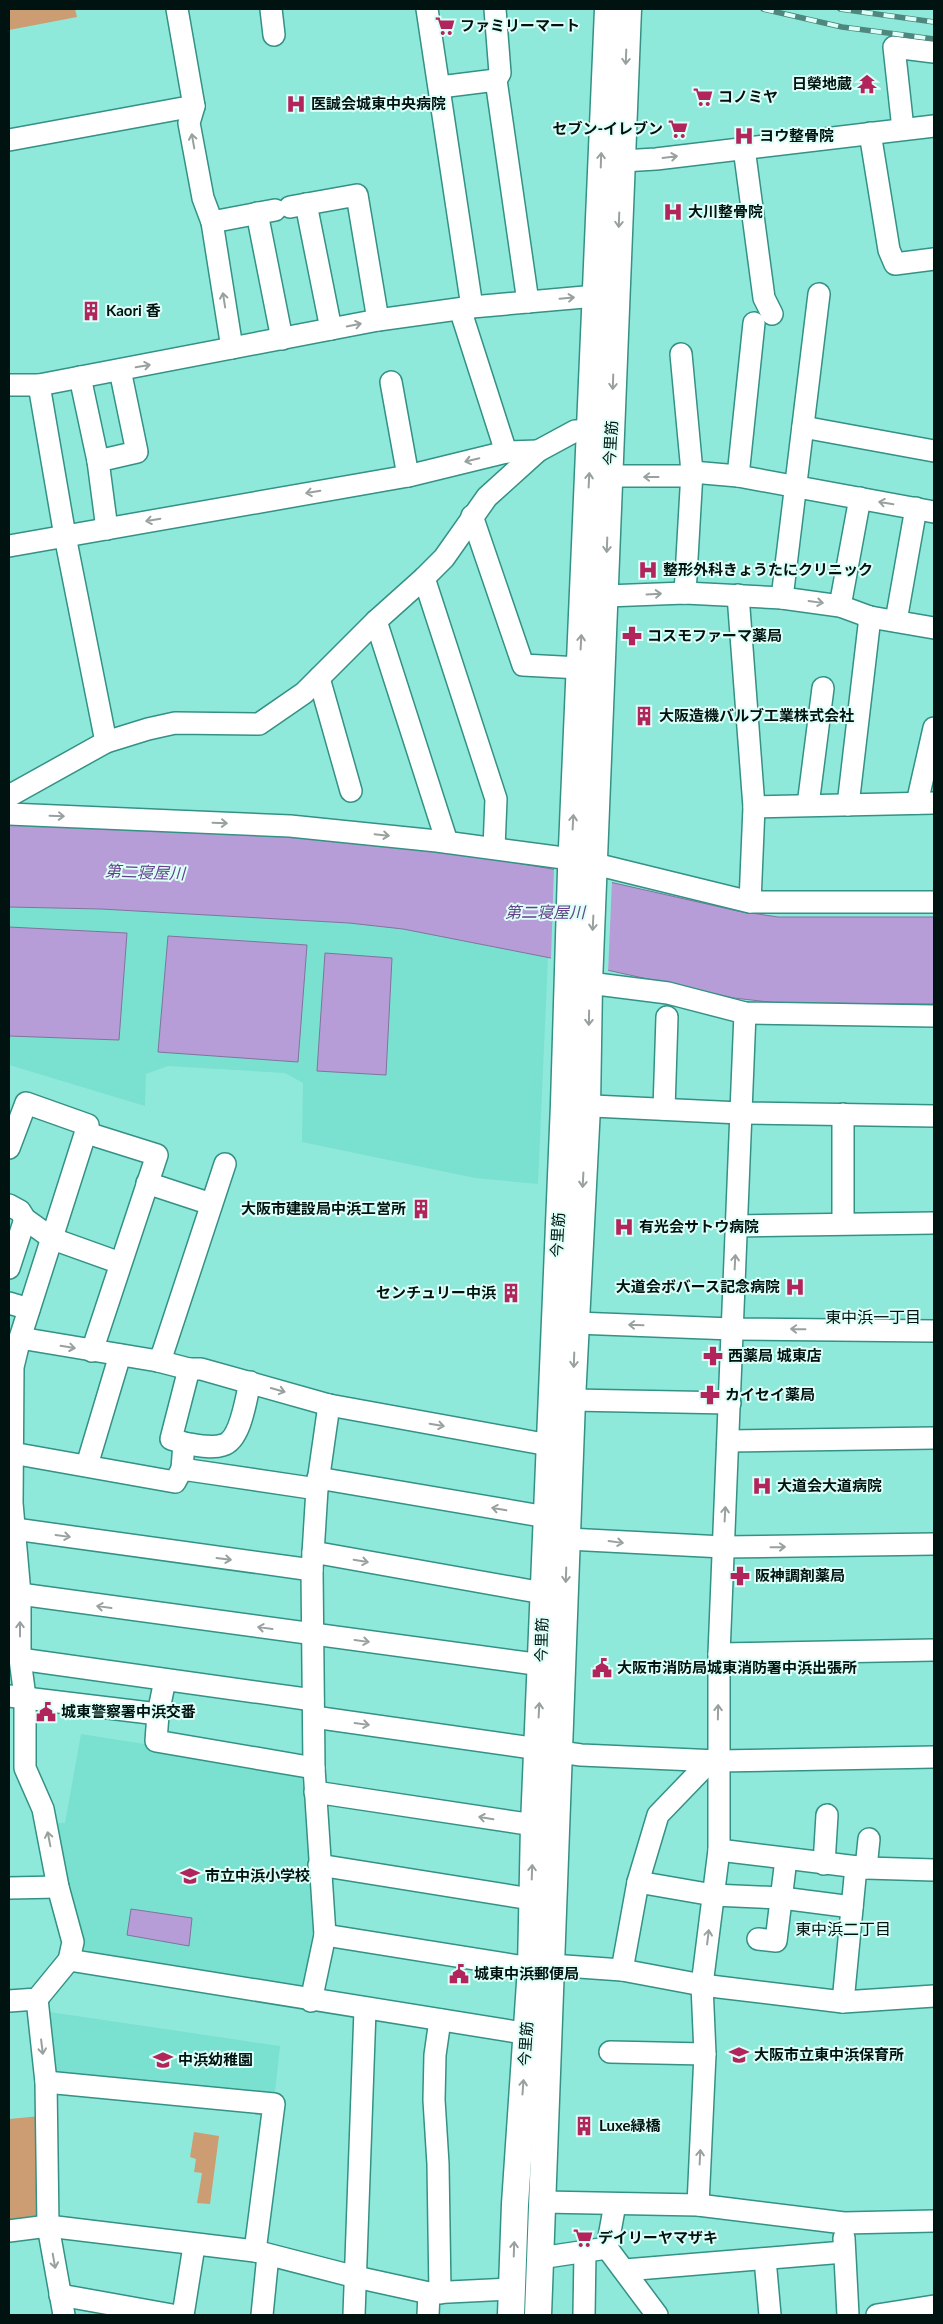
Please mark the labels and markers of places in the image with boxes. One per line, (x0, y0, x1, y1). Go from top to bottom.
supermarket icon: ファミリーマート (434, 15, 456, 37)
place label: ファミリーマート (460, 16, 580, 34)
temple icon: 日榮地蔵 (856, 73, 878, 95)
place label: 日榮地蔵 (792, 74, 852, 92)
supermarket icon: コノミヤ (692, 86, 714, 108)
place label: コノミヤ (718, 87, 778, 105)
hospital icon: 医誠会城東中央病院 (285, 93, 307, 115)
place label: 医誠会城東中央病院 (311, 94, 446, 112)
supermarket icon: セブン-イレブン (667, 118, 689, 140)
place label: セブン-イレブン (552, 119, 663, 137)
hospital icon: ヨウ整骨院 (733, 125, 755, 147)
place label: ヨウ整骨院 (759, 126, 834, 144)
hospital icon: 大川整骨院 (662, 201, 684, 223)
place label: 大川整骨院 (688, 202, 763, 220)
building icon: Kaori 香 (80, 300, 102, 322)
place label: Kaori 香 (106, 301, 161, 319)
hospital icon: 整形外科きょうたにクリニック (637, 559, 659, 581)
place label: 整形外科きょうたにクリニック (663, 560, 873, 578)
pharmacy icon: コスモファーマ薬局 (621, 625, 643, 647)
place label: コスモファーマ薬局 (647, 626, 782, 644)
building icon: 大阪造機バルブ工業株式会社 (633, 705, 655, 727)
place label: 大阪造機バルブ工業株式会社 (659, 706, 854, 724)
building icon: 大阪市建設局中浜工営所 (410, 1198, 432, 1220)
place label: 大阪市建設局中浜工営所 (241, 1199, 406, 1217)
hospital icon: 有光会サトウ病院 (613, 1216, 635, 1238)
place label: 有光会サトウ病院 (639, 1217, 759, 1235)
hospital icon: 大道会ボバース記念病院 (784, 1276, 806, 1298)
place label: 大道会ボバース記念病院 (616, 1277, 780, 1295)
building icon: センチュリー中浜 (500, 1282, 522, 1304)
place label: センチュリー中浜 (376, 1283, 497, 1301)
pharmacy icon: 西薬局 城東店 (702, 1345, 724, 1367)
place label: 西薬局 城東店 (728, 1346, 822, 1364)
pharmacy icon: カイセイ薬局 (699, 1384, 721, 1406)
place label: カイセイ薬局 (725, 1385, 815, 1403)
hospital icon: 大道会大道病院 (751, 1475, 773, 1497)
place label: 大道会大道病院 (777, 1476, 882, 1494)
pharmacy icon: 阪神調剤薬局 (729, 1565, 751, 1587)
place label: 阪神調剤薬局 (755, 1566, 845, 1584)
public building icon: 大阪市消防局城東消防署中浜出張所 (591, 1657, 613, 1679)
place label: 大阪市消防局城東消防署中浜出張所 (617, 1658, 857, 1676)
public building icon: 城東警察署中浜交番 (35, 1701, 57, 1723)
place label: 城東警察署中浜交番 (61, 1702, 196, 1720)
school or university icon: 市立中浜小学校 (179, 1865, 201, 1887)
place label: 市立中浜小学校 (205, 1866, 310, 1884)
public building icon: 城東中浜郵便局 (448, 1963, 470, 1985)
place label: 城東中浜郵便局 (474, 1964, 579, 1982)
school or university icon: 大阪市立東中浜保育所 (728, 2044, 750, 2066)
place label: 大阪市立東中浜保育所 (754, 2045, 904, 2063)
school or university icon: 中浜幼稚園 (152, 2049, 174, 2071)
place label: 中浜幼稚園 (178, 2050, 253, 2068)
building icon: Luxe緑橋 (573, 2115, 595, 2137)
place label: Luxe緑橋 (599, 2116, 661, 2134)
supermarket icon: デイリーヤマザキ (572, 2227, 594, 2249)
place label: デイリーヤマザキ (598, 2228, 718, 2246)

